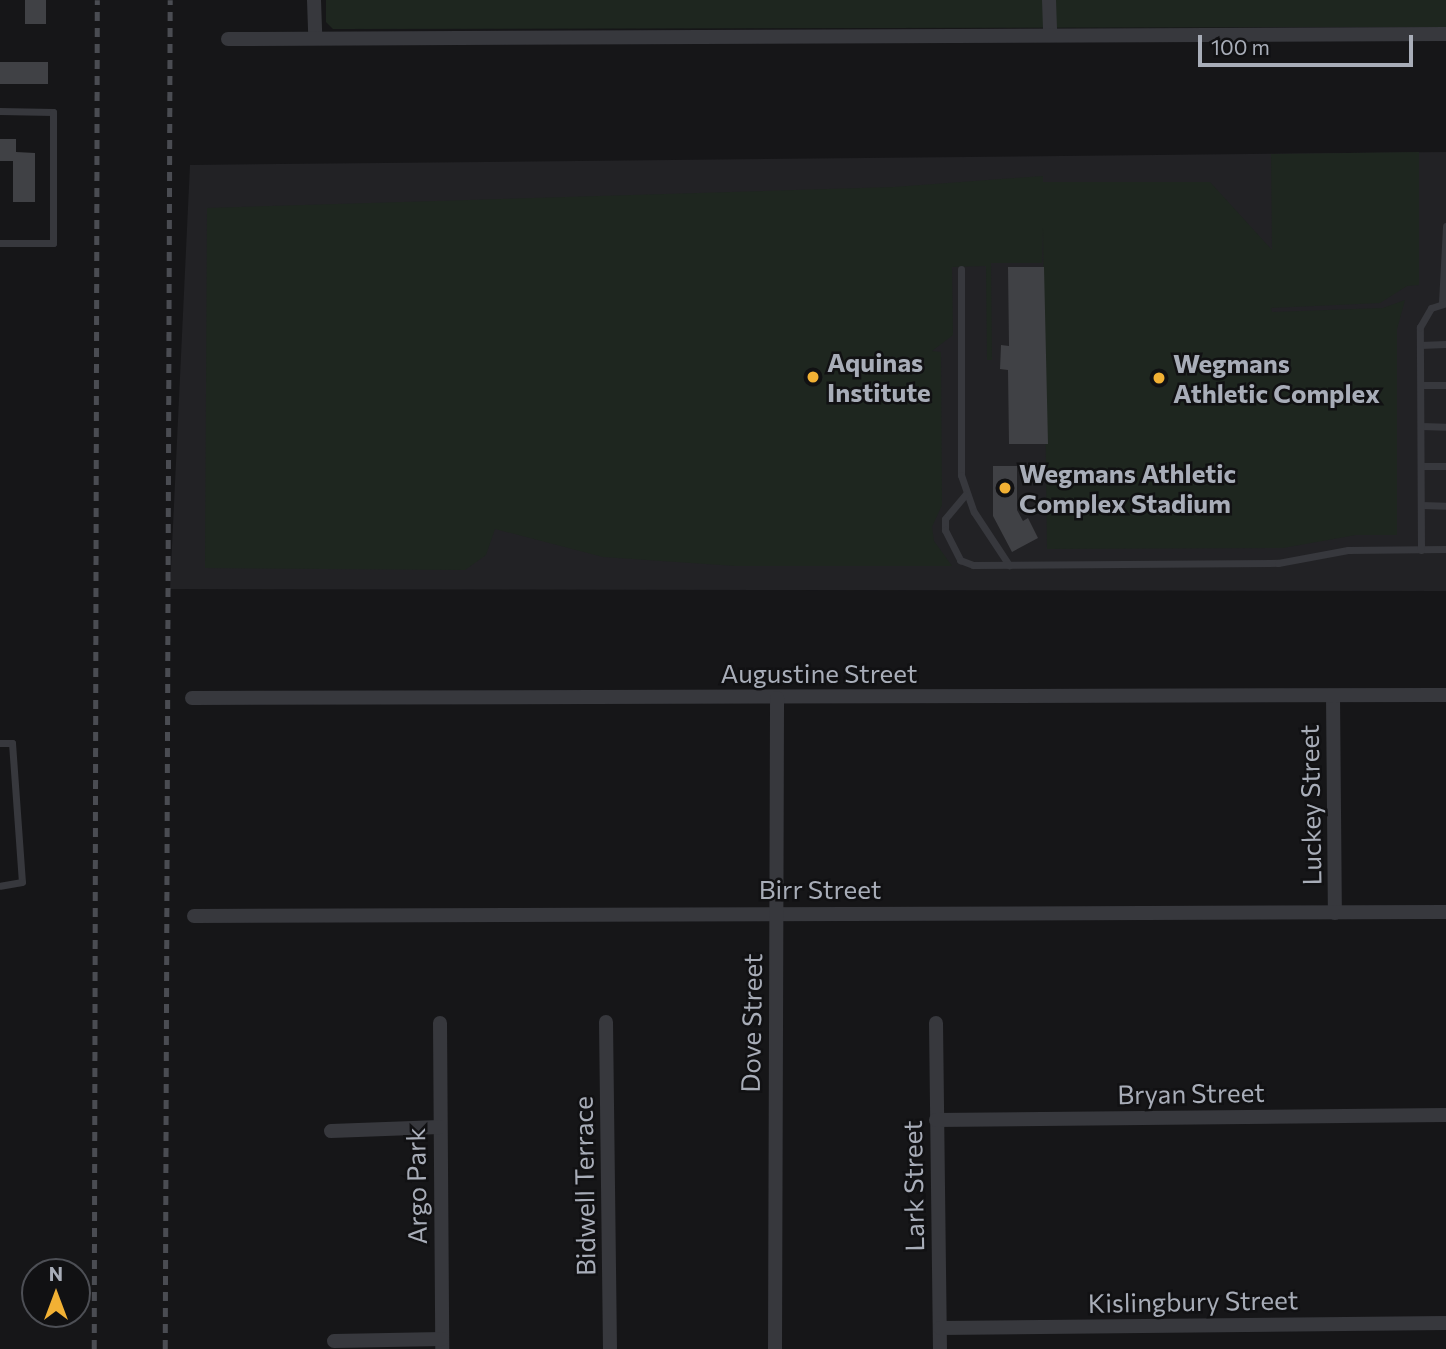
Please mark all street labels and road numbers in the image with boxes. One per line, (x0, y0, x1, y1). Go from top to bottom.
street label: Augustine Street (721, 657, 917, 689)
street label: Luckey Street (1293, 724, 1327, 886)
street label: Birr Street (759, 873, 881, 905)
street label: Dove Street (734, 953, 768, 1093)
street label: Bryan Street (1117, 1076, 1265, 1110)
street label: Bidwell Terrace (567, 1096, 601, 1276)
street label: Lark Street (896, 1120, 930, 1252)
street label: Argo Park (399, 1127, 433, 1245)
street label: Kislingbury Street (1088, 1284, 1298, 1318)

